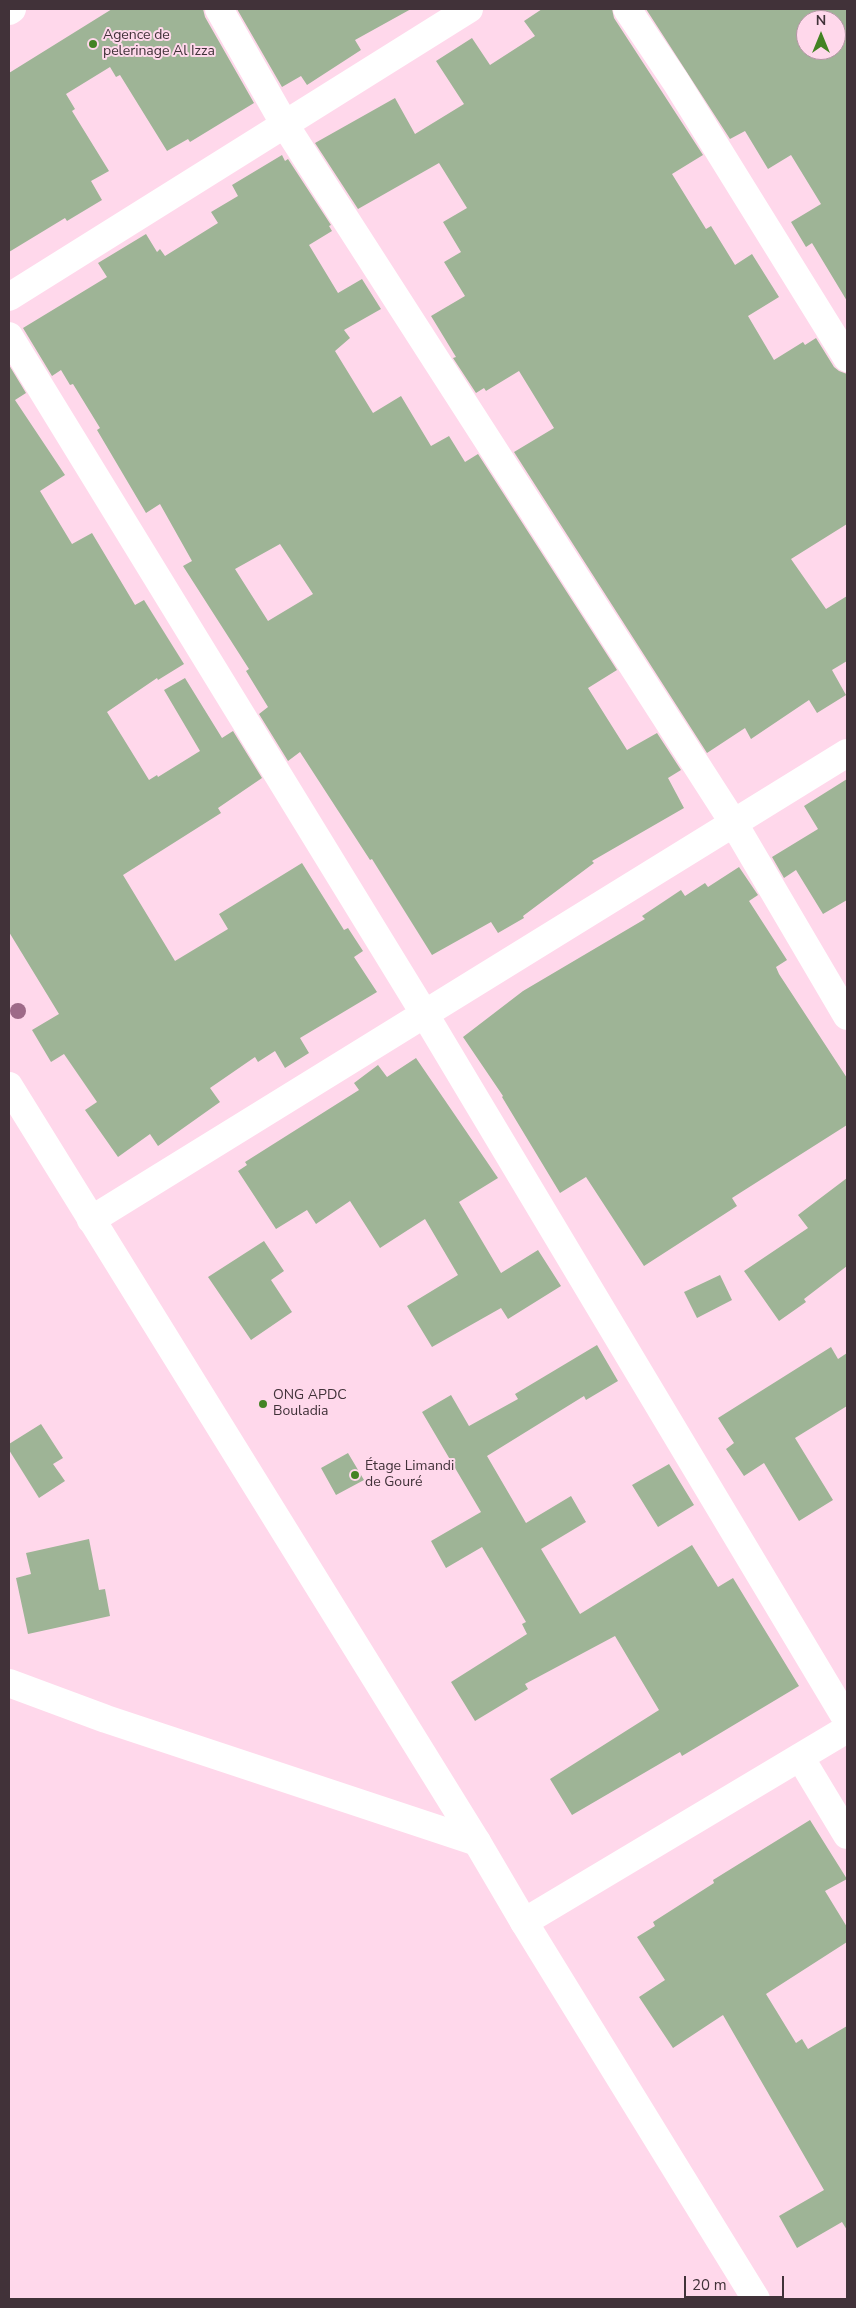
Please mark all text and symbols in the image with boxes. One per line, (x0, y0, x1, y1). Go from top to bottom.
north arrow (796, 10, 846, 60)
text: N (816, 11, 826, 30)
place label: Agence de pelerinage Al Izza (103, 28, 215, 60)
marker: Agence de pelerinage Al Izza (87, 38, 99, 50)
place label: ONG APDC Bouladia (273, 1388, 347, 1420)
marker: ONG APDC Bouladia (257, 1398, 269, 1410)
place label: Étage Limandi de Gouré (365, 1459, 454, 1491)
marker: Étage Limandi de Gouré (349, 1469, 361, 1481)
scale bar (686, 2266, 786, 2298)
text: 20 m (692, 2275, 727, 2295)

